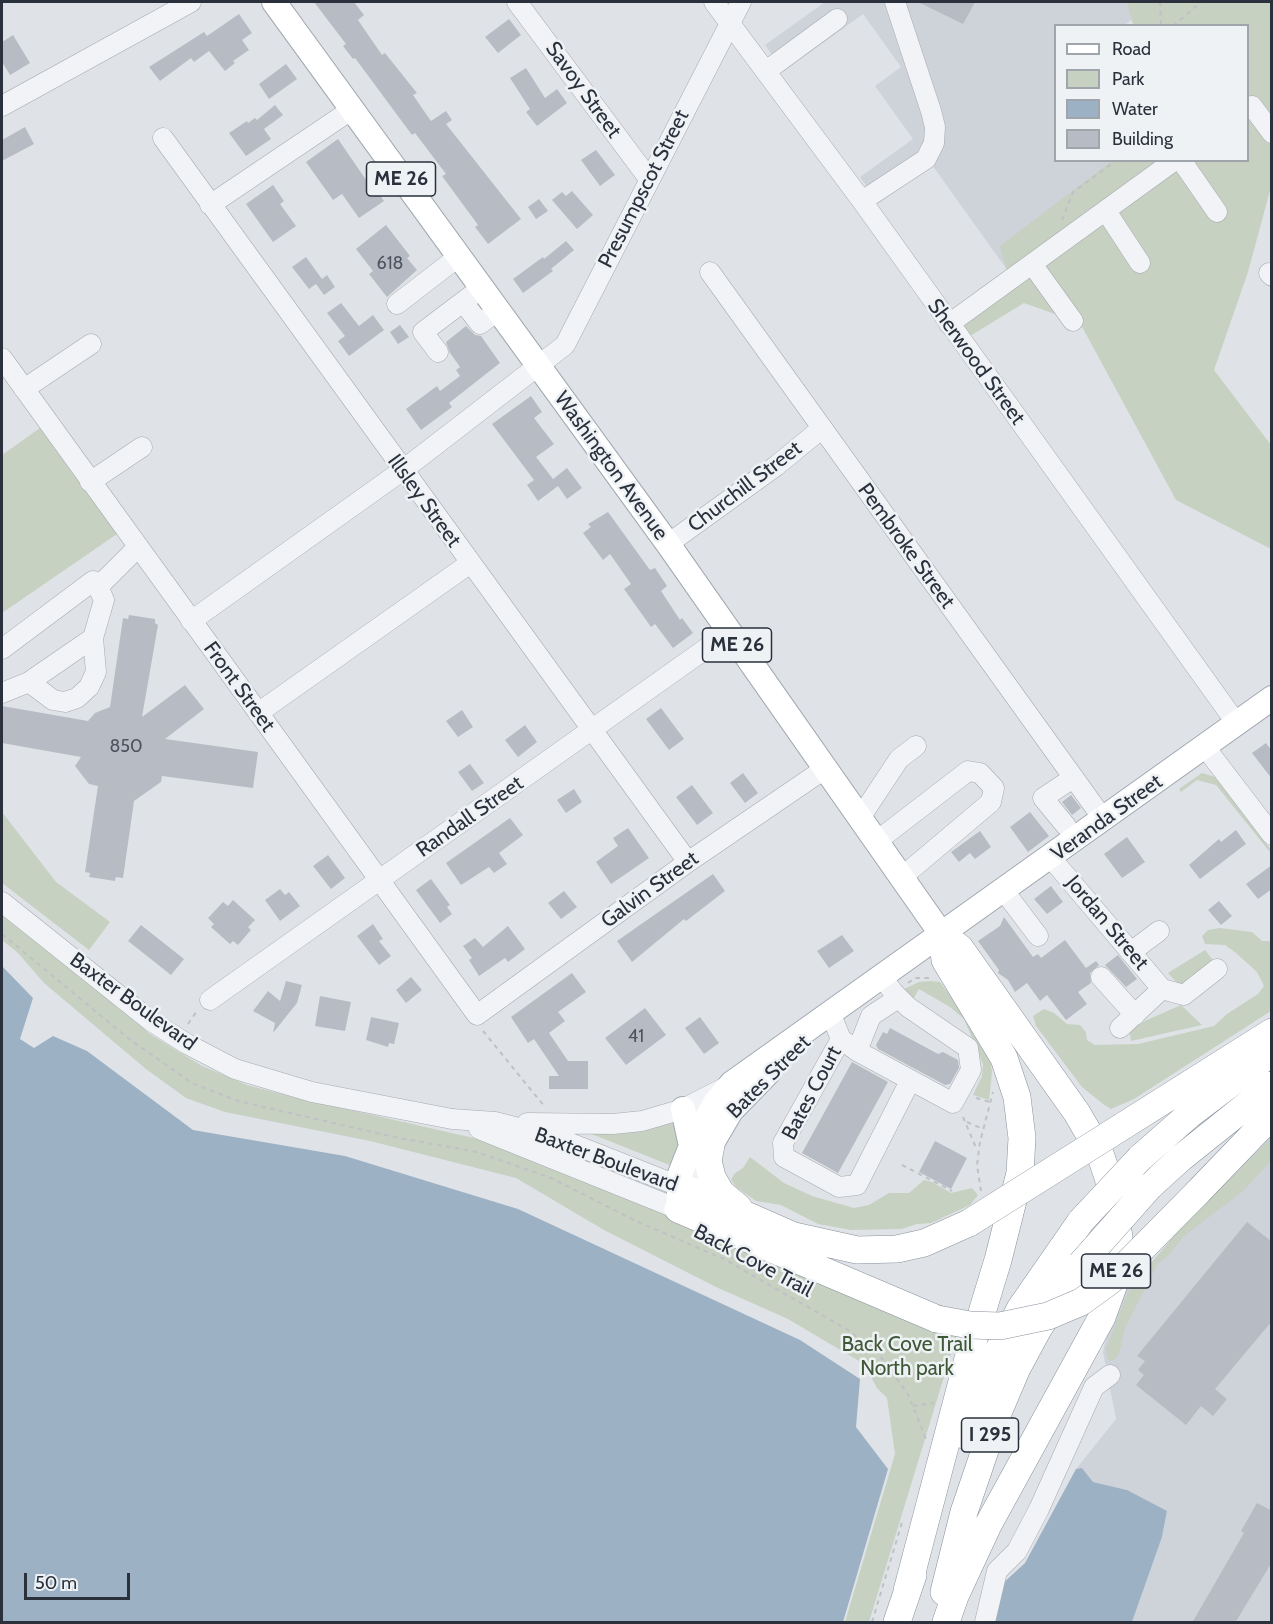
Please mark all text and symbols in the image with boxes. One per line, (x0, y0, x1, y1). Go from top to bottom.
legend (1054, 24, 1249, 162)
street label: Savoy Street (540, 37, 626, 143)
text: Road (1112, 38, 1151, 60)
text: Park (1112, 68, 1144, 90)
text: Water (1112, 98, 1158, 120)
street label: Presumpscot Street (593, 106, 695, 272)
text: Building (1112, 128, 1173, 150)
road number: ME 26 (366, 162, 436, 196)
house number: 618 (377, 253, 403, 275)
street label: Sherwood Street (922, 294, 1030, 430)
street label: Washington Avenue (549, 387, 673, 545)
street label: Churchill Street (683, 436, 807, 538)
street label: Illsley Street (382, 450, 466, 552)
street label: Pembroke Street (852, 478, 960, 614)
road number: ME 26 (702, 628, 771, 662)
street label: Front Street (198, 637, 280, 737)
house number: 850 (109, 736, 143, 758)
street label: Veranda Street (1047, 769, 1167, 867)
street label: Randall Street (412, 771, 528, 863)
street label: Galvin Street (596, 846, 704, 934)
street label: Jordan Street (1060, 871, 1154, 975)
street label: Baxter Boulevard (65, 948, 201, 1056)
house number: 41 (628, 1026, 644, 1048)
street label: Bates Street (722, 1030, 816, 1124)
street label: Bates Court (777, 1042, 847, 1144)
street label: Baxter Boulevard (531, 1122, 681, 1198)
street label: Back Cove Trail (689, 1219, 817, 1303)
road number: ME 26 (1082, 1254, 1150, 1288)
park label: Back Cove Trail North park (841, 1332, 973, 1382)
road number: I 295 (962, 1418, 1018, 1452)
scale bar (27, 1561, 134, 1599)
text: 50 m (35, 1572, 77, 1594)

